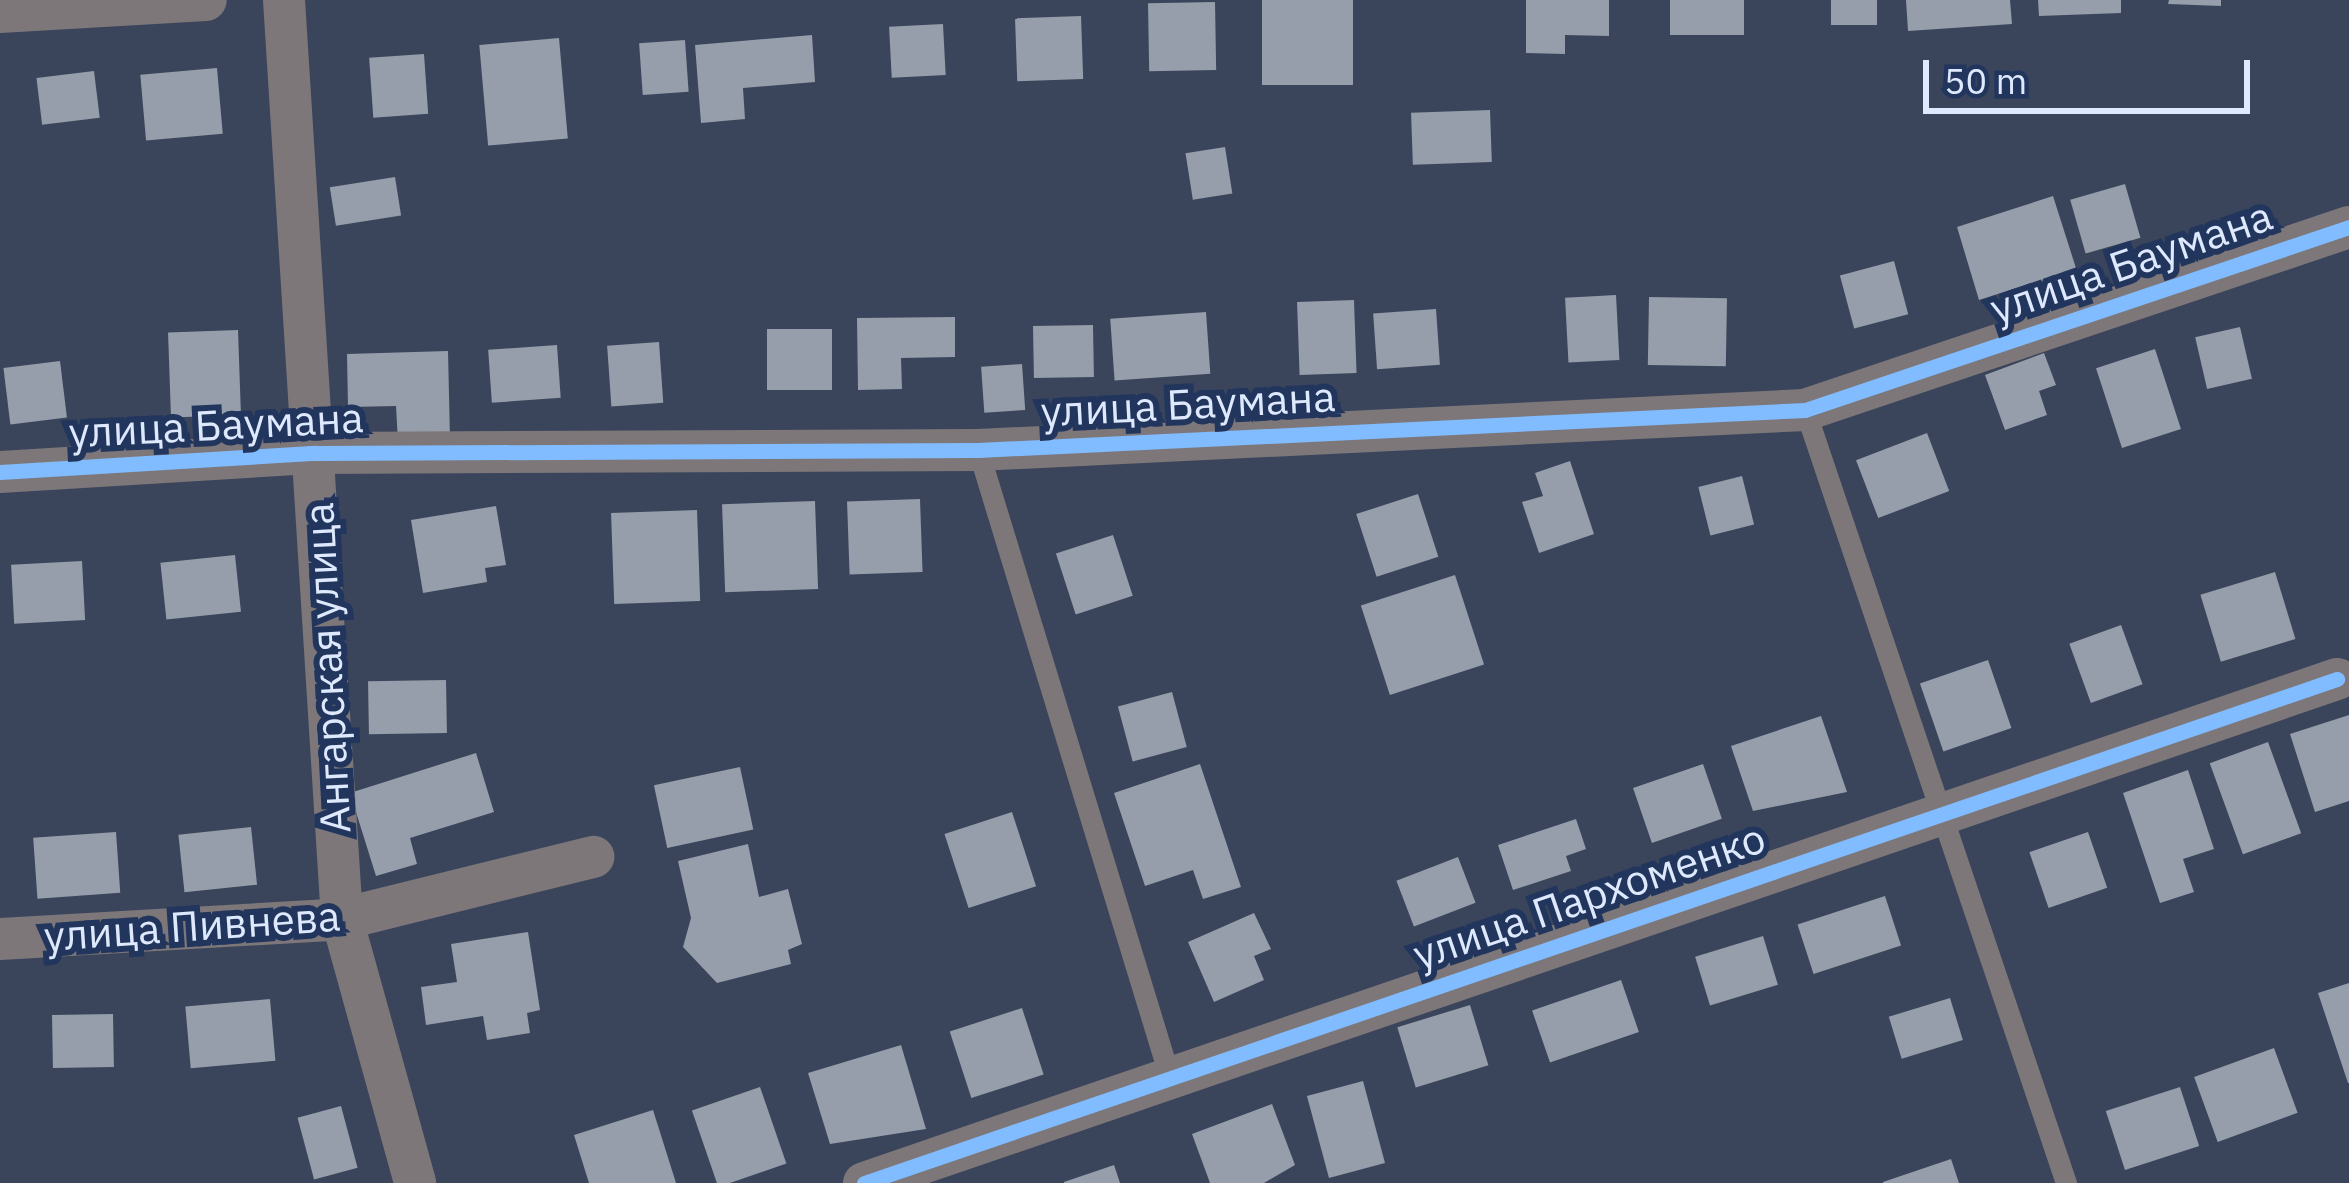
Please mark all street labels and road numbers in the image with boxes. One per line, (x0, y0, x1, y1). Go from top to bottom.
street label: улица Баумана (1983, 190, 2279, 334)
street label: улица Баумана (1039, 371, 1337, 437)
street label: улица Баумана (67, 392, 365, 458)
street label: Ангарская улица (293, 501, 361, 835)
street label: улица Пархоменко (1406, 812, 1772, 980)
street label: улица Пивнева (42, 891, 342, 961)

